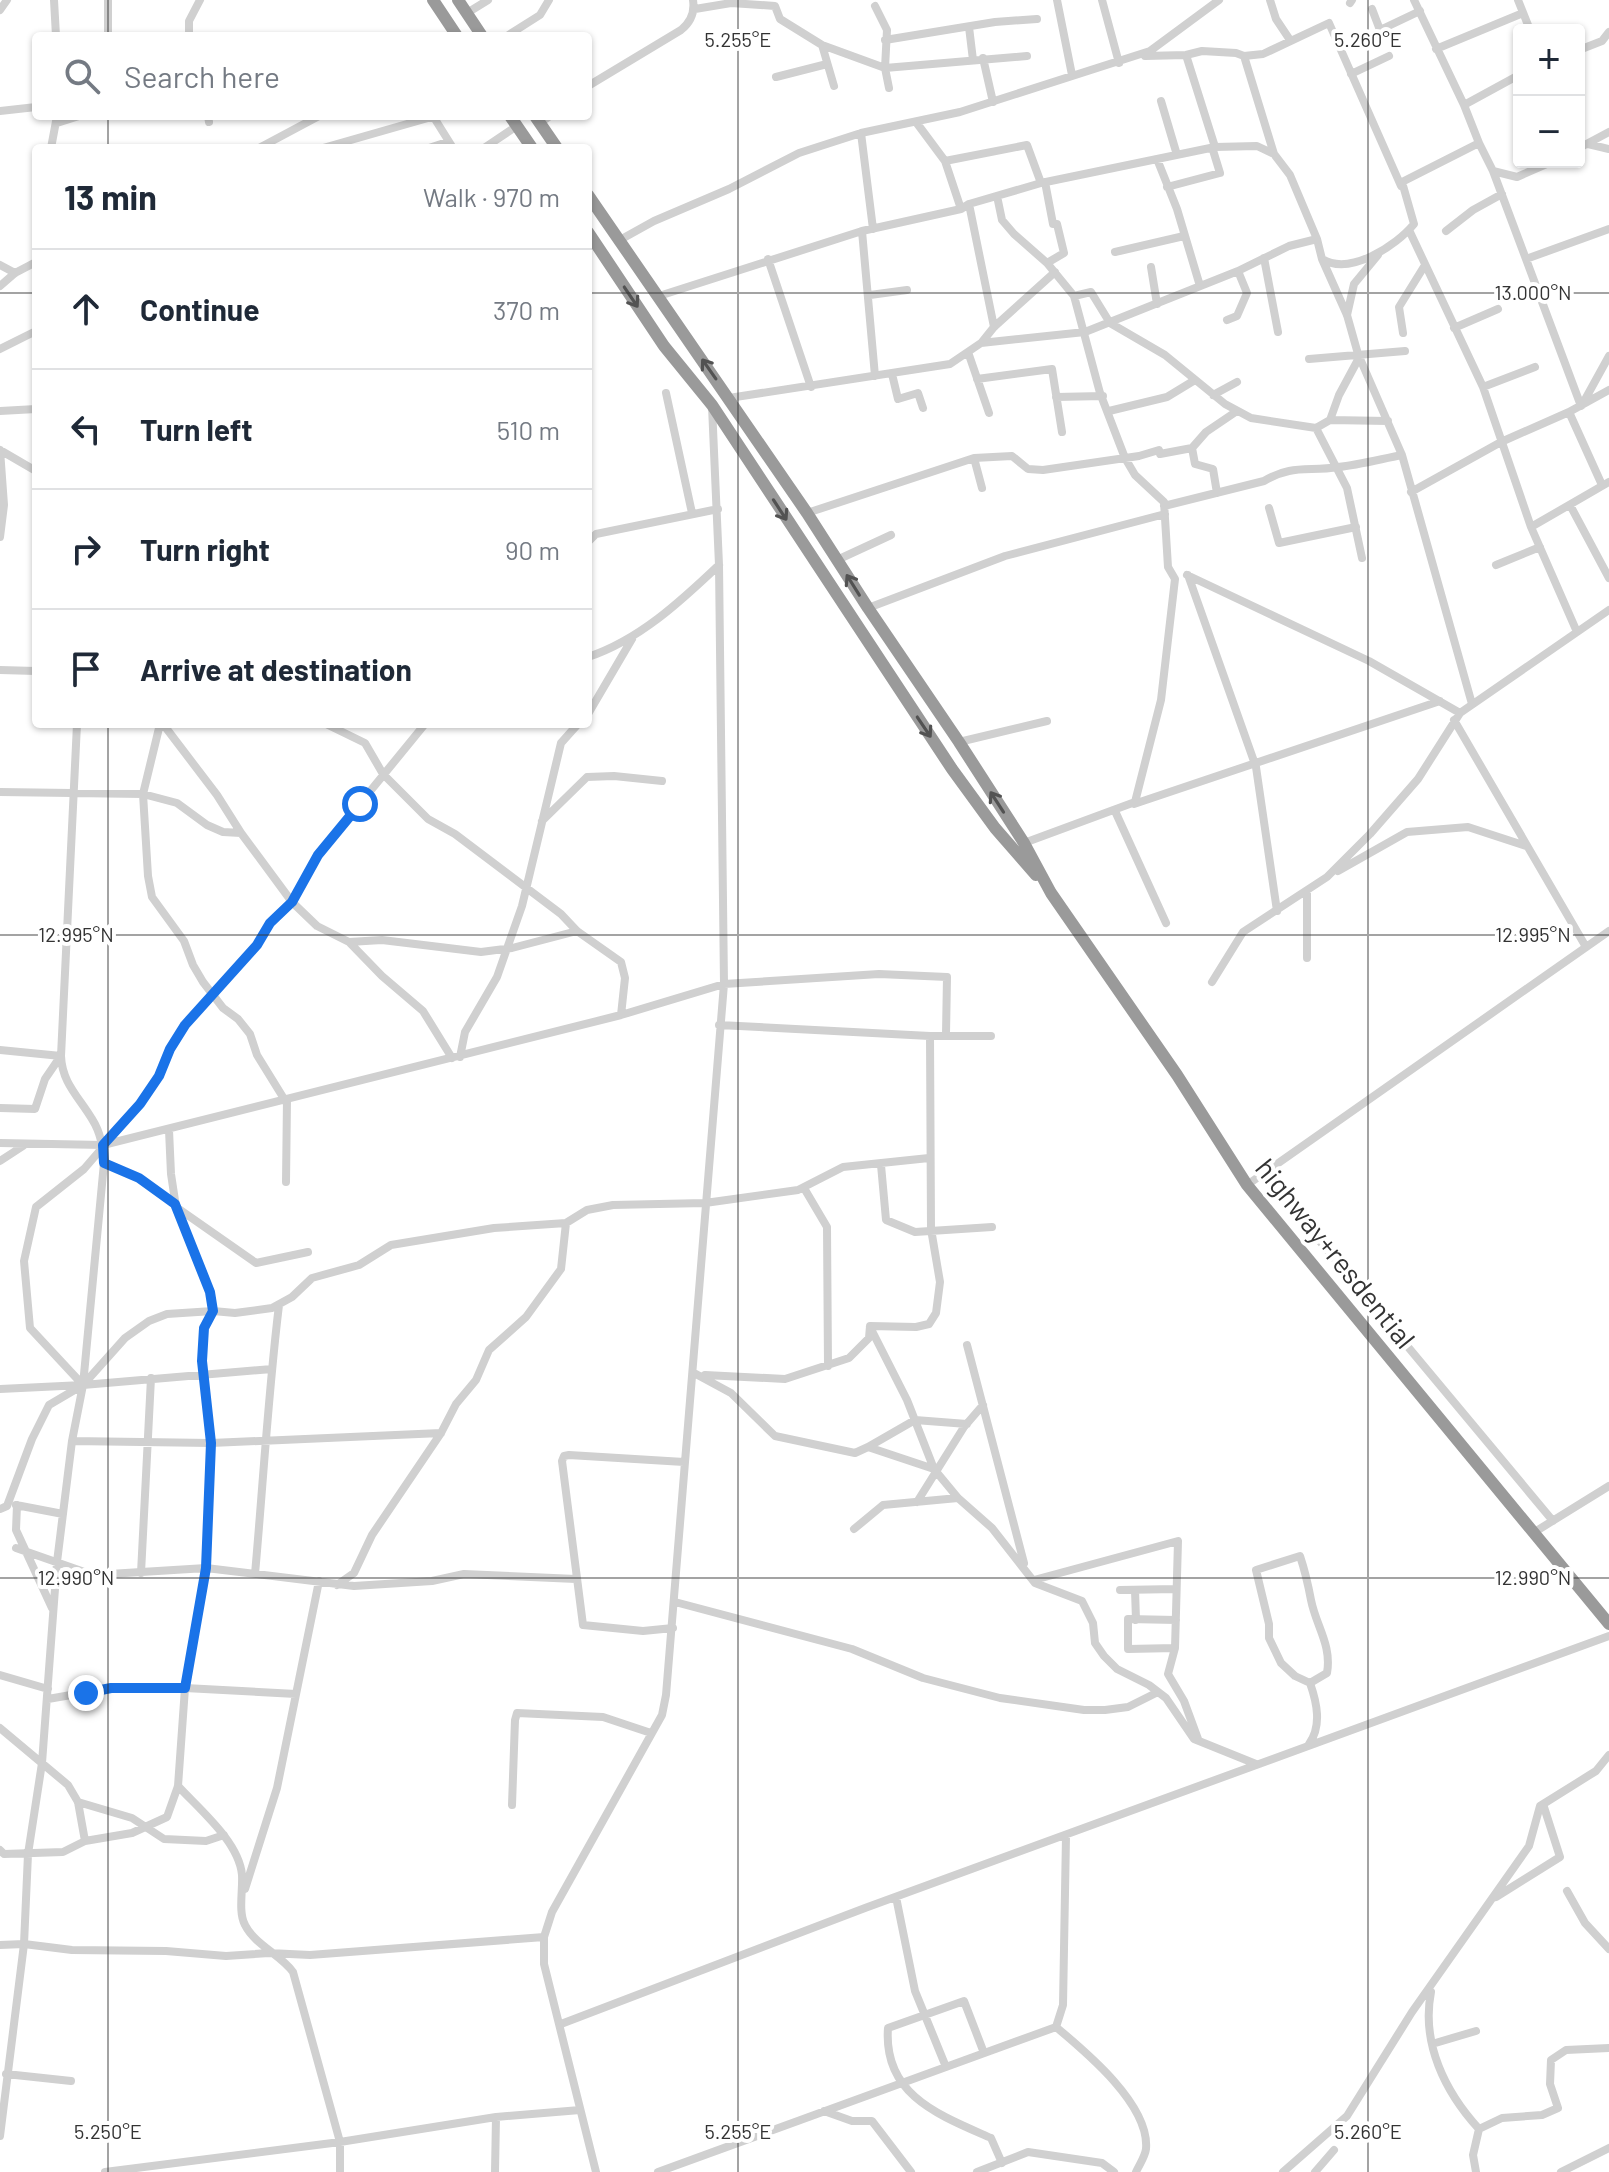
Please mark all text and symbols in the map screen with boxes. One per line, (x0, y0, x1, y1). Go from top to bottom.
map controls (1513, 24, 1585, 168)
button: + (1513, 24, 1585, 96)
text: 5.255°E (705, 27, 771, 51)
text: 5.260°E (1334, 27, 1402, 51)
search box (32, 32, 592, 120)
icon: search (60, 54, 104, 98)
text: Search here (124, 58, 280, 94)
button: − (1513, 96, 1585, 168)
text: 13 min (64, 176, 157, 217)
text: Walk · 970 m (423, 181, 560, 212)
text: 13.000°N (1494, 280, 1572, 304)
one-way arrow (624, 285, 640, 308)
icon: ahead (64, 287, 108, 331)
text: Continue (140, 291, 260, 327)
text: 370 m (493, 294, 560, 325)
one-way arrow (701, 359, 717, 381)
icon: left (64, 407, 108, 451)
text: Turn left (140, 411, 253, 447)
text: 510 m (497, 414, 560, 445)
one-way arrow (773, 498, 789, 521)
icon: right (64, 527, 108, 571)
text: Turn right (140, 531, 270, 567)
text: 90 m (505, 534, 560, 565)
one-way arrow (845, 574, 861, 597)
icon: arrive (64, 647, 108, 691)
text: Arrive at destination (140, 651, 412, 687)
one-way arrow (916, 715, 932, 737)
route start (342, 786, 378, 822)
one-way arrow (989, 791, 1006, 813)
text: 12.995°N (38, 922, 114, 946)
text: 12.995°N (1495, 922, 1571, 946)
street label: highway+resdential (1249, 1151, 1423, 1355)
text: 12.990°N (38, 1565, 114, 1589)
text: 12.990°N (1495, 1565, 1571, 1589)
route end (68, 1675, 104, 1711)
text: 5.250°E (74, 2119, 142, 2143)
text: 5.255°E (705, 2119, 771, 2143)
text: 5.260°E (1334, 2119, 1402, 2143)

